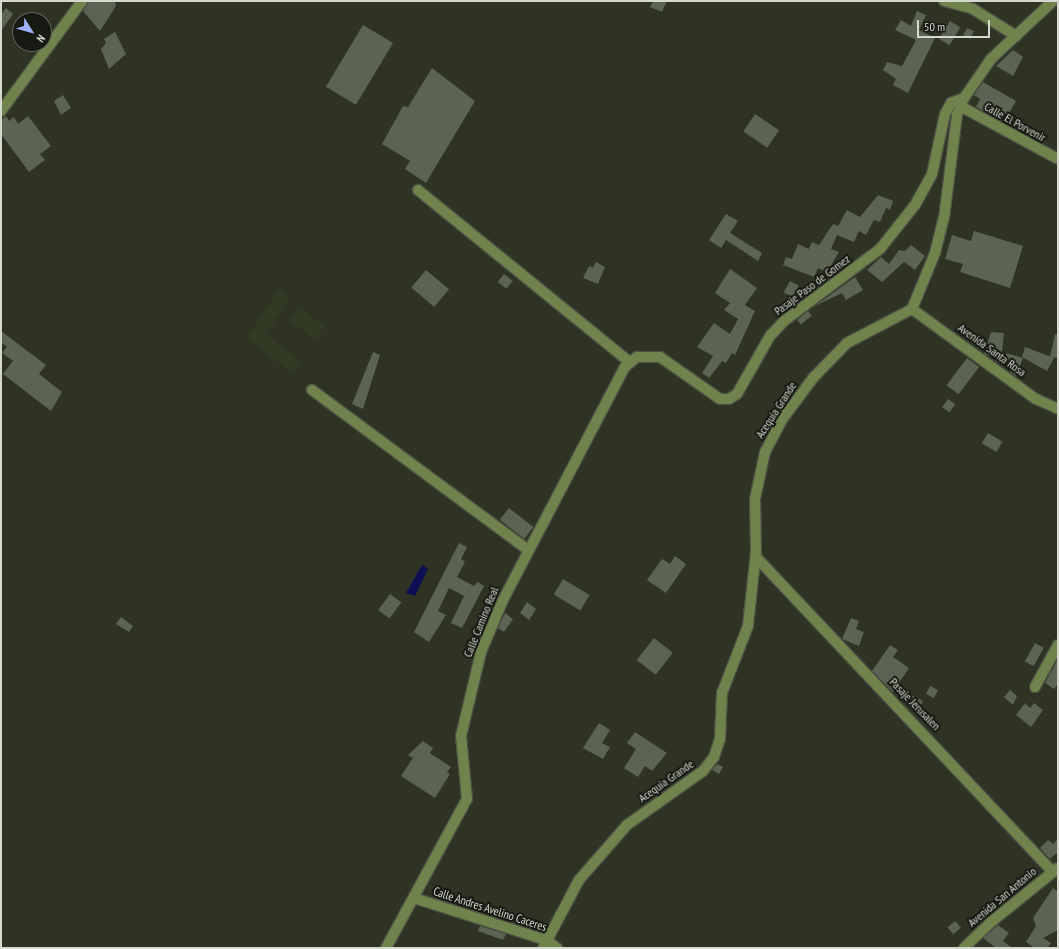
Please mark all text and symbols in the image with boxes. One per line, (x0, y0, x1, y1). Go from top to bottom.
north arrow (12, 12, 52, 52)
scale bar (919, 12, 992, 38)
text: 50 m (924, 19, 945, 34)
text: N (33, 32, 48, 45)
street label: Calle El Porvenir (982, 99, 1048, 145)
street label: Pasaje Paso de Gomez (771, 252, 853, 318)
street label: Avenida Santa Rosa (955, 321, 1029, 379)
street label: Acequia Grande (752, 379, 800, 441)
street label: Calle Camino Real (460, 585, 502, 659)
street label: Pasaje Jerusalen (887, 675, 943, 733)
street label: Acequia Grande (636, 757, 696, 805)
street label: Avenida San Antonio (965, 864, 1039, 930)
street label: Calle Andres Avelino Caceres (431, 884, 549, 934)

